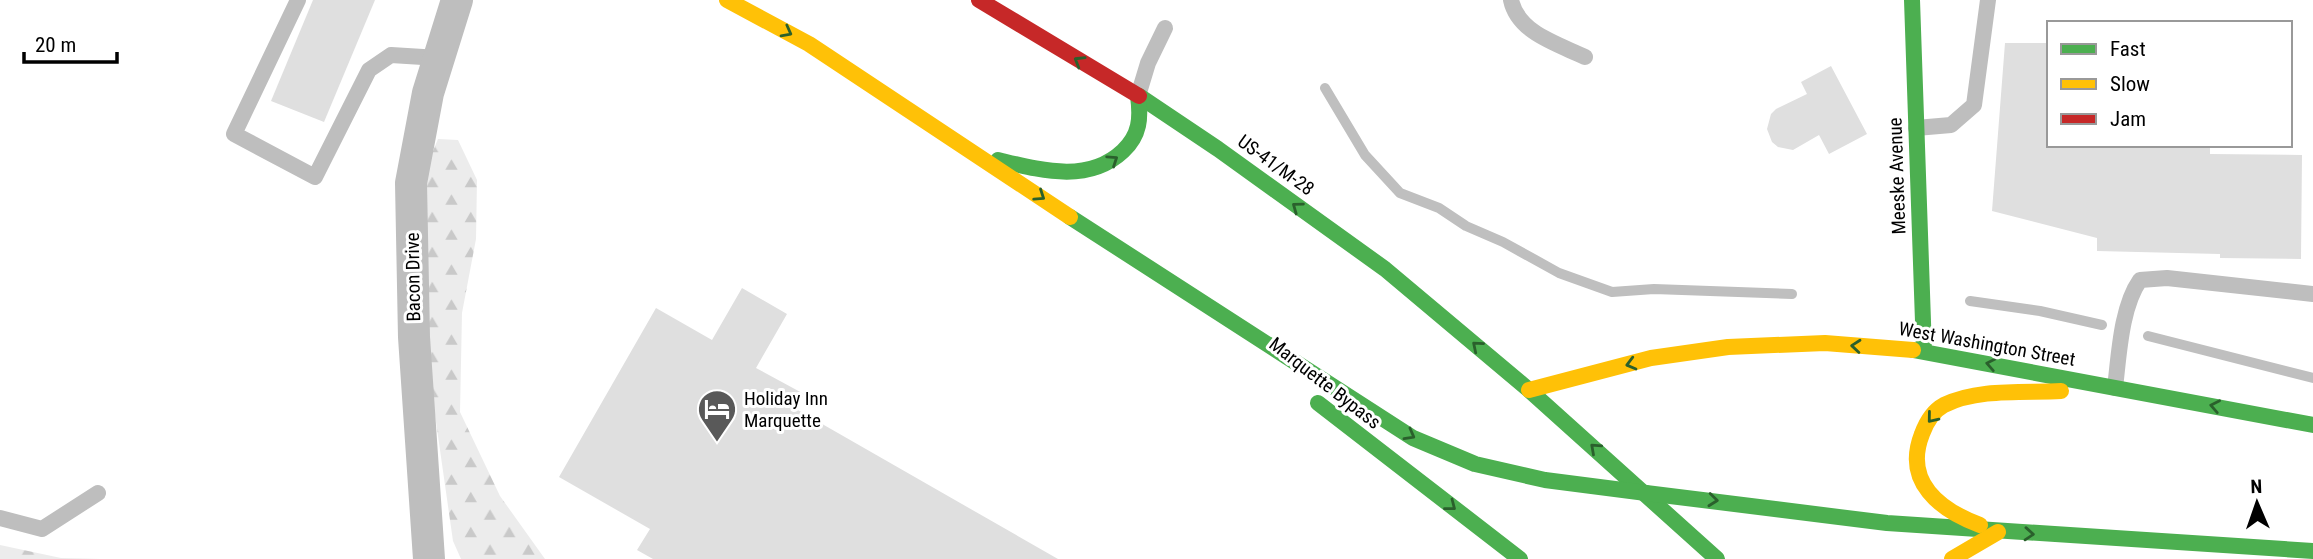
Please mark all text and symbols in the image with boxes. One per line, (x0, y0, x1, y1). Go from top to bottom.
scale bar (24, 21, 117, 65)
legend (2047, 21, 2292, 147)
one-way arrow (780, 24, 793, 38)
text: 20 m (35, 33, 76, 57)
text: Fast (2110, 37, 2146, 61)
one-way arrow (1074, 56, 1087, 69)
text: Slow (2110, 72, 2150, 96)
text: Jam (2110, 107, 2146, 131)
street label: Meeske Avenue (1883, 117, 1911, 235)
street label: US-41/M-28 (1233, 130, 1319, 200)
one-way arrow (1105, 155, 1118, 168)
one-way arrow (1032, 188, 1045, 200)
one-way arrow (1292, 202, 1305, 215)
street label: Bacon Drive (401, 232, 425, 322)
street label: West Washington Street (1897, 317, 2077, 371)
street label: Marquette Bypass (1265, 332, 1385, 434)
one-way arrow (1851, 339, 1862, 354)
one-way arrow (1472, 342, 1485, 354)
one-way arrow (1625, 355, 1637, 370)
one-way arrow (1985, 357, 1997, 372)
place label: Holiday Inn Marquette (744, 387, 828, 432)
hotel icon: Holiday Inn Marquette (696, 388, 738, 443)
one-way arrow (2209, 400, 2221, 415)
one-way arrow (1928, 410, 1940, 423)
one-way arrow (1403, 427, 1416, 440)
one-way arrow (1590, 444, 1603, 456)
north arrow (2222, 468, 2292, 538)
text: N (2250, 475, 2263, 498)
one-way arrow (1708, 493, 1719, 508)
one-way arrow (1443, 497, 1455, 510)
one-way arrow (2024, 526, 2035, 541)

